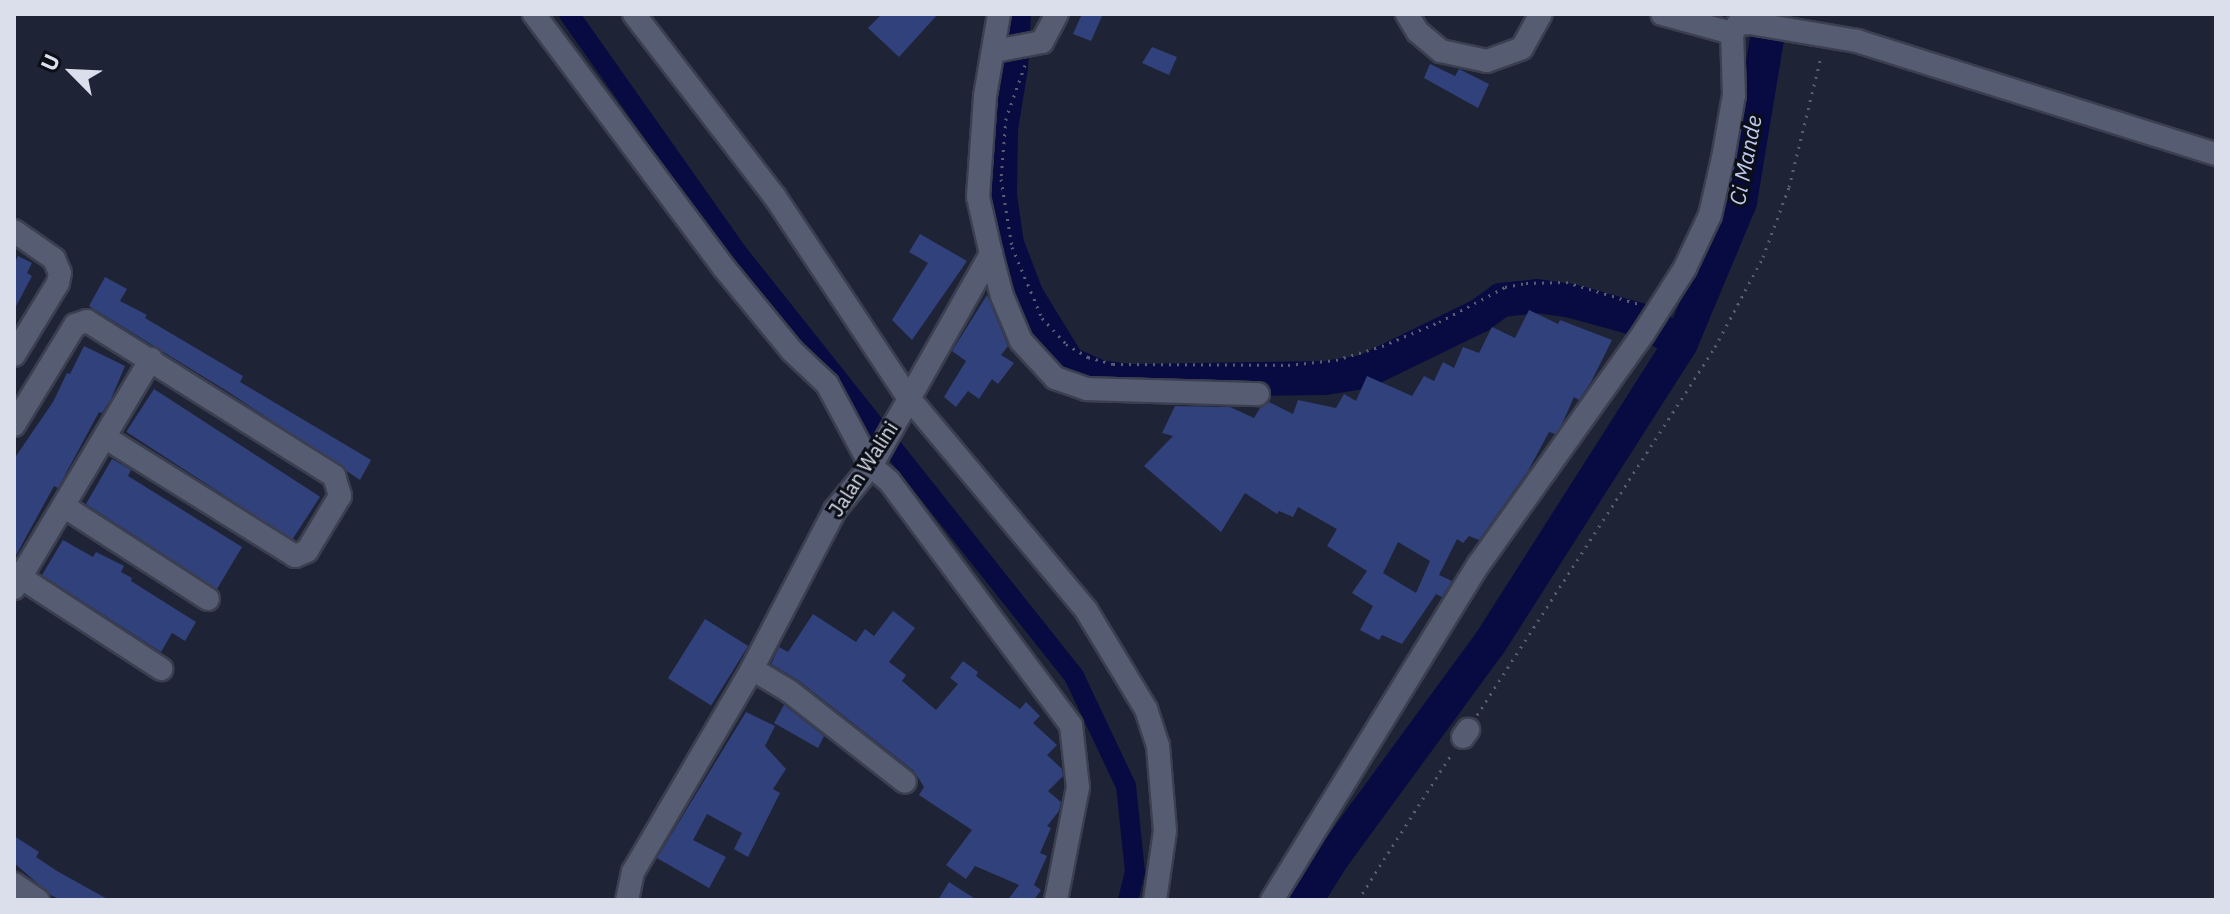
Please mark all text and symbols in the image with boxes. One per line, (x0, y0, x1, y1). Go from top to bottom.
north arrow (32, 32, 112, 112)
text: U (33, 49, 66, 75)
water label: Ci Mande (1723, 113, 1767, 207)
street label: Jalan Walini (823, 417, 903, 521)

